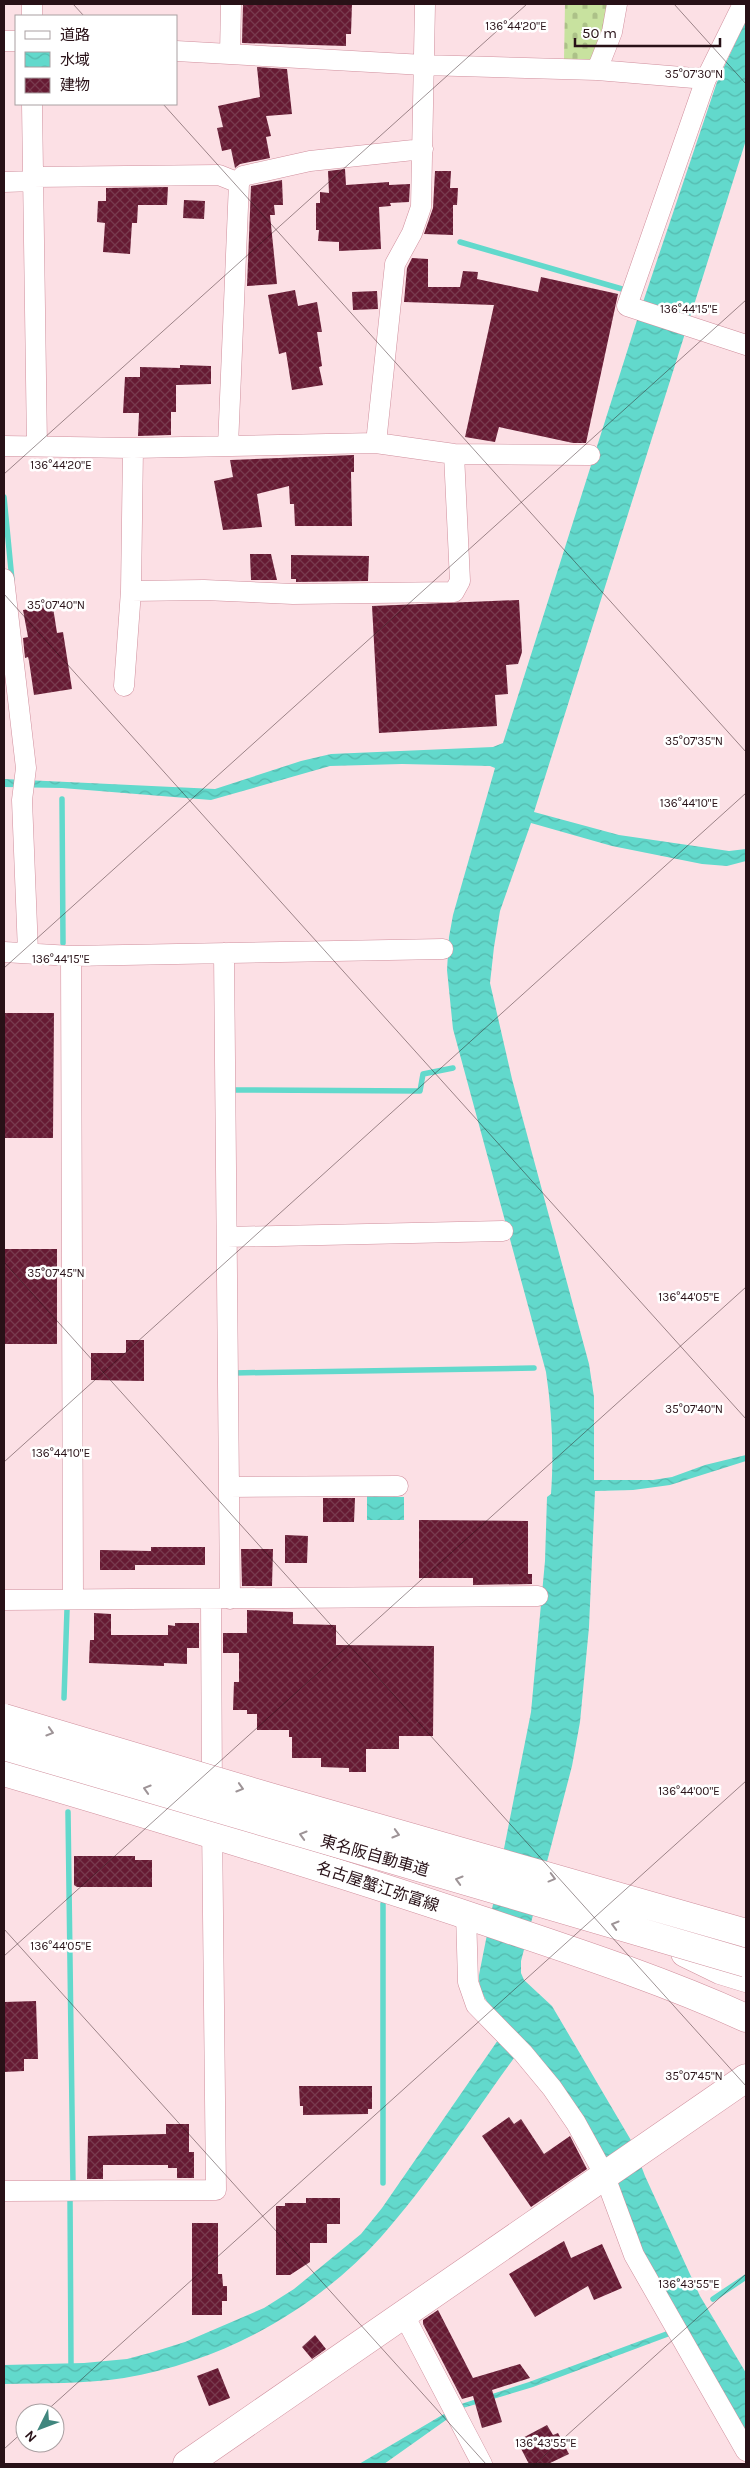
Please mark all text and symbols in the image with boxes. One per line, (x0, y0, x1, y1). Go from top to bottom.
legend (15, 15, 178, 105)
scale bar (575, 15, 720, 47)
text: 136°44'20"E (485, 19, 547, 33)
text: 50 m (582, 24, 617, 42)
text: 道路 (60, 26, 90, 44)
text: 水域 (60, 51, 90, 69)
text: 35°07'30"N (665, 67, 723, 81)
text: 建物 (60, 76, 90, 94)
text: 136°44'15"E (660, 302, 718, 316)
text: 136°44'20"E (30, 458, 92, 472)
text: 35°07'40"N (27, 598, 85, 612)
text: 35°07'35"N (665, 734, 723, 748)
text: 136°44'10"E (660, 796, 718, 810)
text: 136°44'15"E (32, 952, 90, 966)
text: 35°07'45"N (27, 1266, 85, 1280)
text: 136°44'05"E (658, 1290, 720, 1304)
text: 35°07'40"N (665, 1402, 723, 1416)
text: 136°44'10"E (32, 1446, 90, 1460)
one-way arrow (46, 1727, 54, 1737)
one-way arrow (235, 1783, 243, 1793)
text: 136°44'00"E (658, 1784, 720, 1798)
one-way arrow (144, 1785, 152, 1795)
one-way arrow (391, 1828, 399, 1838)
one-way arrow (299, 1830, 308, 1841)
street label: 東名阪自動車道 (318, 1831, 431, 1880)
street label: 名古屋蟹江弥富線 (314, 1858, 442, 1915)
one-way arrow (548, 1872, 556, 1882)
one-way arrow (456, 1875, 464, 1885)
one-way arrow (612, 1921, 620, 1931)
text: 136°44'05"E (30, 1939, 92, 1953)
text: 35°07'45"N (665, 2069, 723, 2083)
text: 136°43'55"E (658, 2277, 720, 2291)
north arrow (15, 2403, 65, 2453)
text: N (21, 2427, 40, 2446)
text: 136°43'55"E (515, 2436, 577, 2450)

